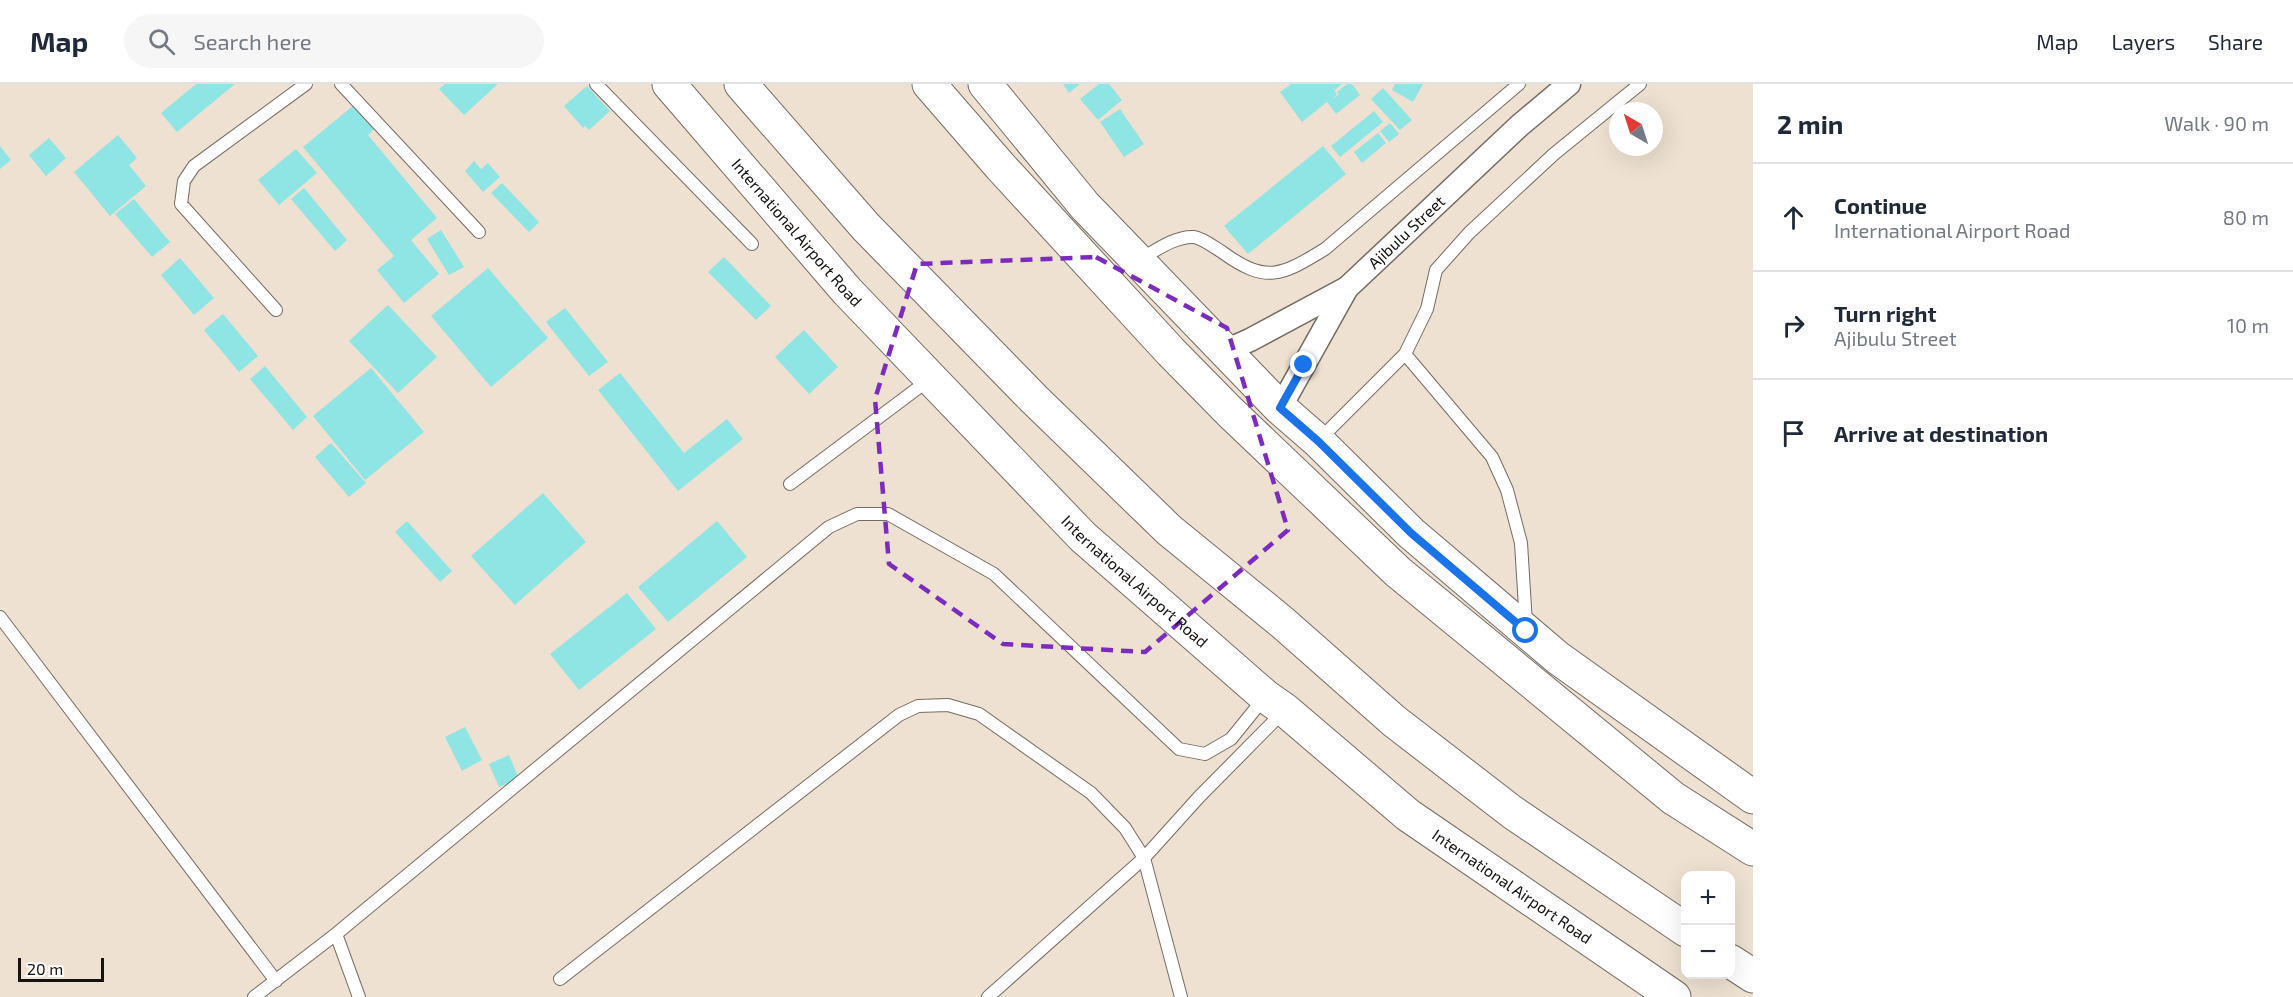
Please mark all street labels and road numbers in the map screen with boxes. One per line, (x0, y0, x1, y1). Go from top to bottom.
street label: International Airport Road (728, 154, 866, 310)
street label: Ajibulu Street (1364, 191, 1448, 272)
street label: International Airport Road (1058, 511, 1212, 651)
street label: International Airport Road (1429, 825, 1596, 947)

